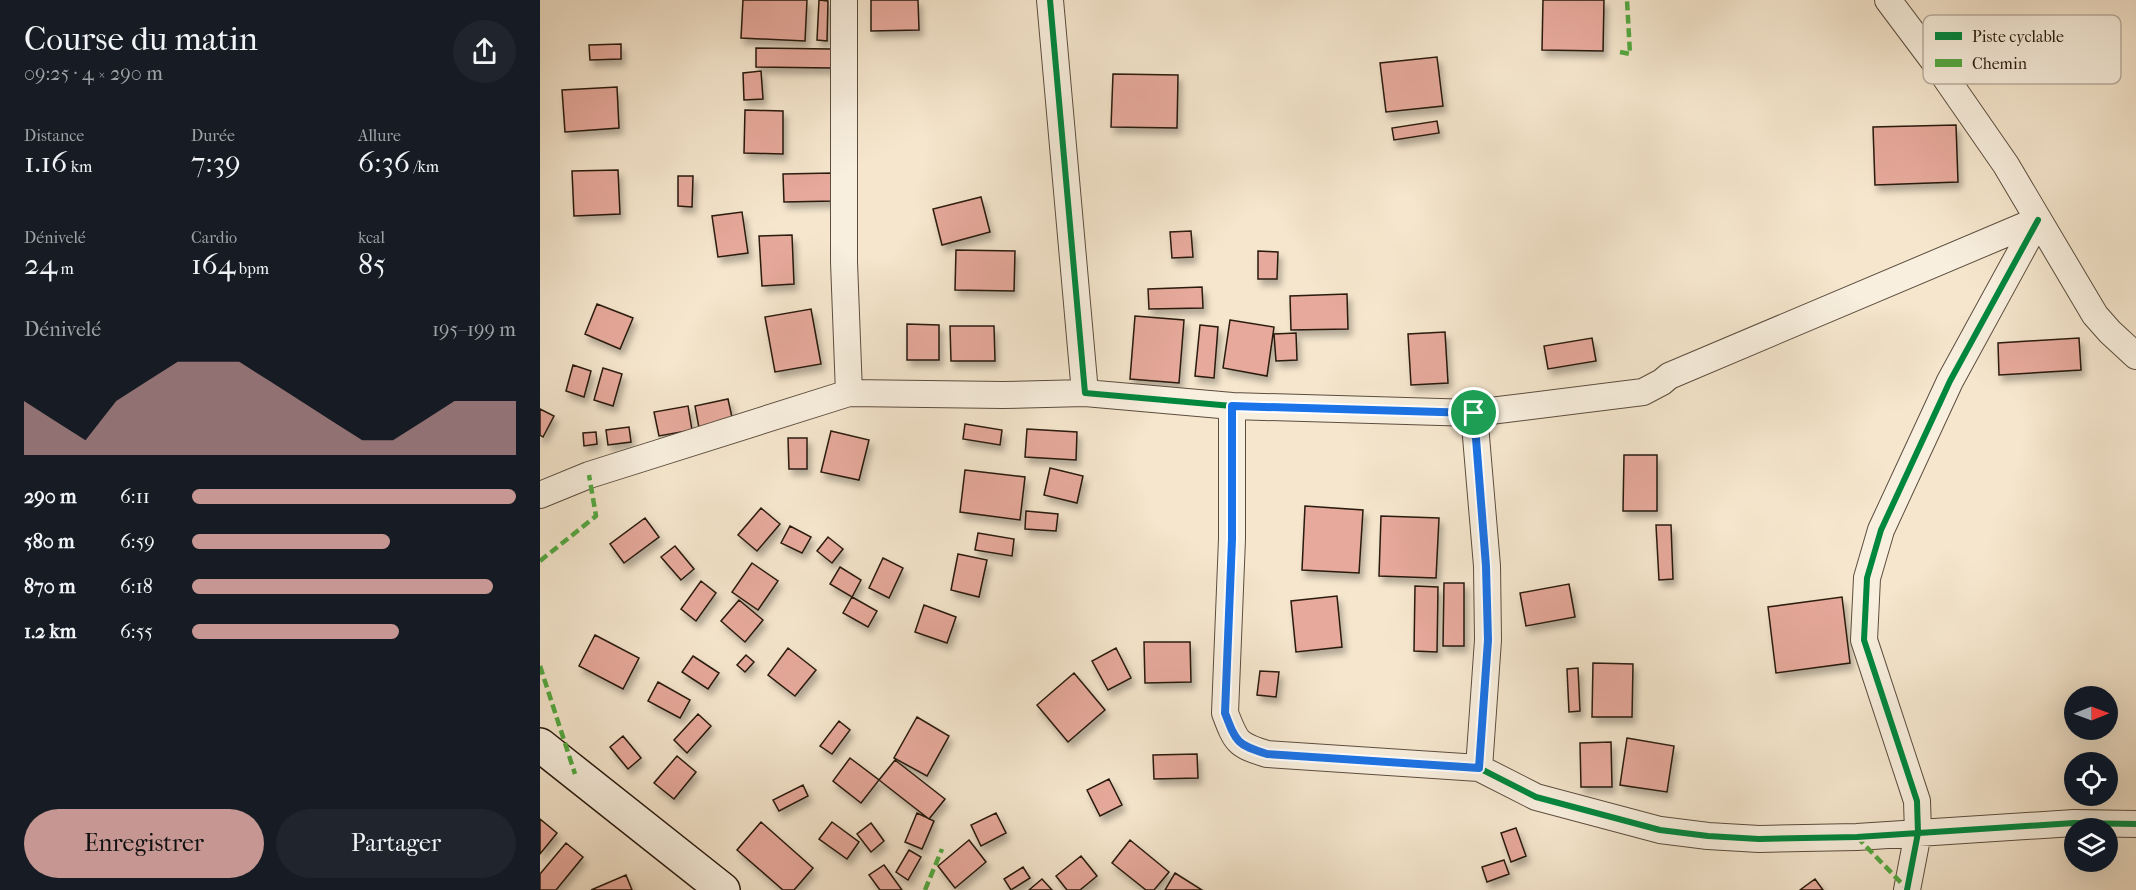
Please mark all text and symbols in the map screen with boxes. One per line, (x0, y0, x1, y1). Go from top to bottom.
legend (1923, 15, 2121, 84)
text: Course du matin (24, 20, 258, 59)
button: share (453, 20, 516, 83)
text: Piste cyclable (1972, 27, 2064, 46)
text: Chemin (1972, 54, 2028, 73)
text: 09:25 · 4 × 290 m (24, 62, 163, 85)
text: Distance (24, 126, 84, 145)
text: Durée (191, 126, 235, 145)
text: Allure (358, 126, 401, 145)
text: 1.16 (24, 145, 67, 180)
text: 7:39 (191, 145, 241, 180)
text: 6:36 (358, 145, 410, 180)
text: km (67, 157, 92, 176)
text: /km (410, 157, 439, 176)
text: Dénivelé (24, 228, 86, 247)
text: Cardio (191, 228, 237, 247)
text: kcal (358, 228, 385, 247)
text: 24 (24, 247, 57, 282)
text: 164 (191, 247, 235, 282)
text: 85 (358, 247, 386, 282)
text: m (57, 259, 74, 278)
text: bpm (235, 259, 269, 278)
text: Dénivelé (24, 318, 101, 341)
text: 195–199 m (432, 318, 516, 341)
pin (1448, 387, 1499, 438)
icon: arrive (1457, 396, 1490, 429)
text: 290 m (24, 485, 77, 508)
text: 6:11 (120, 485, 150, 508)
text: 580 m (24, 530, 75, 553)
text: 6:59 (120, 530, 155, 553)
text: 870 m (24, 575, 76, 598)
text: 6:18 (120, 575, 153, 598)
text: 1.2 km (24, 620, 77, 643)
text: 6:55 (120, 620, 153, 643)
north arrow (2064, 686, 2118, 740)
map controls (2064, 686, 2118, 872)
button: locate (2064, 752, 2118, 806)
button: Enregistrer (24, 809, 264, 878)
button: Partager (276, 809, 516, 878)
button: layers (2064, 818, 2118, 872)

